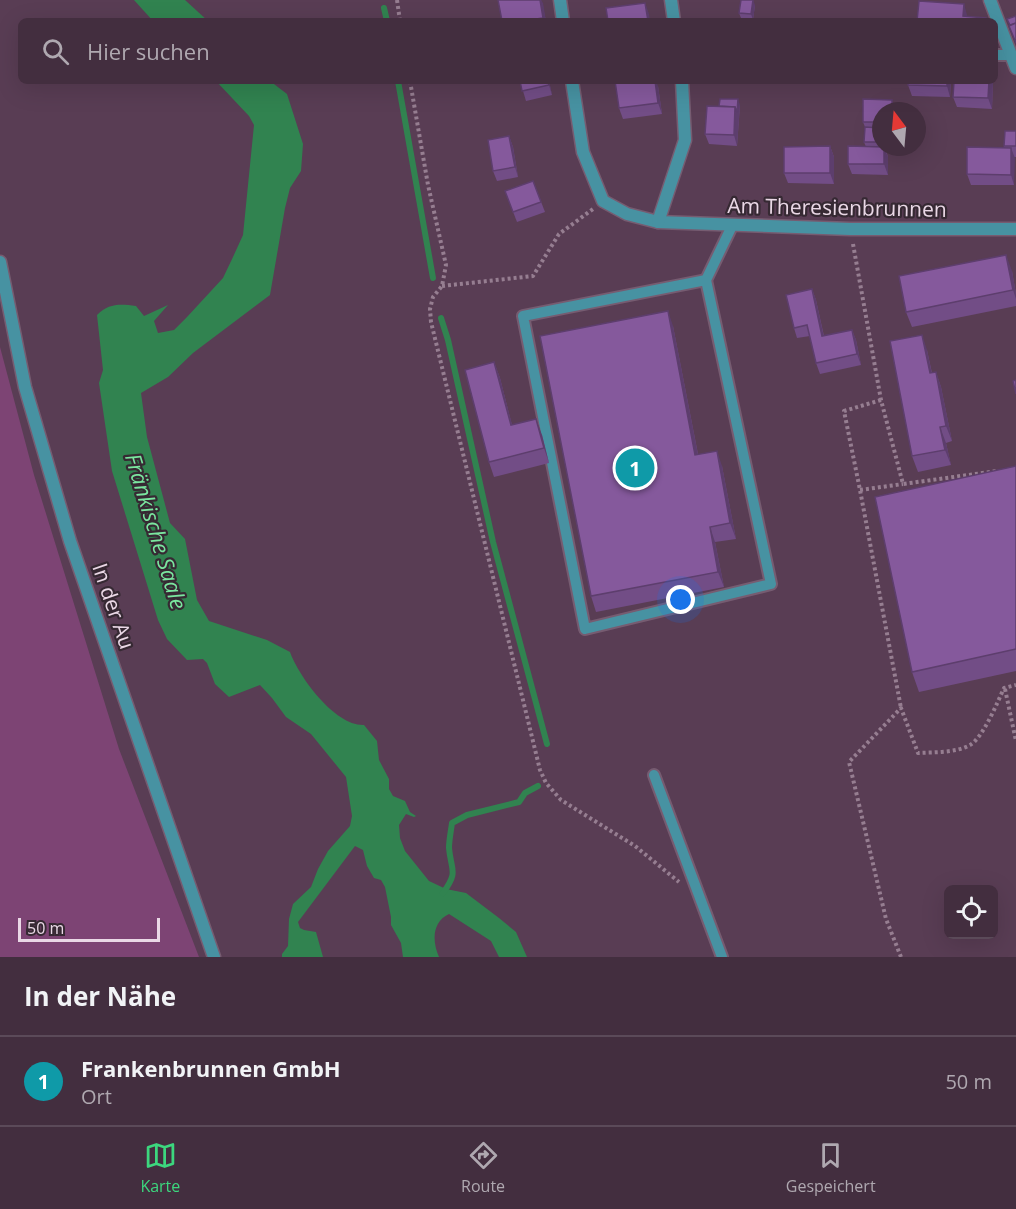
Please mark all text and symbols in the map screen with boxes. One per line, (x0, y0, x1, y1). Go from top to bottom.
search box (18, 18, 998, 84)
icon: search (39, 35, 72, 68)
text: Hier suchen (87, 36, 210, 66)
north arrow (872, 102, 926, 156)
street label: Am Theresienbrunnen (727, 191, 947, 223)
pin: 1 (616, 446, 654, 490)
water label: Fränkische Saale (119, 449, 195, 613)
street label: In der Au (86, 559, 142, 653)
your location (666, 585, 695, 614)
map controls (944, 885, 998, 939)
button: locate (944, 885, 998, 939)
scale bar (18, 915, 160, 942)
text: 50 m (27, 917, 64, 939)
text: In der Nähe (24, 978, 176, 1014)
text: Frankenbrunnen GmbH (81, 1053, 341, 1083)
text: 1 (38, 1068, 49, 1095)
text: 50 m (945, 1068, 992, 1095)
text: Ort (81, 1083, 112, 1110)
tab: Karte (140, 1139, 180, 1197)
tab: Route (461, 1139, 505, 1197)
tab: Gespeichert (786, 1139, 876, 1197)

